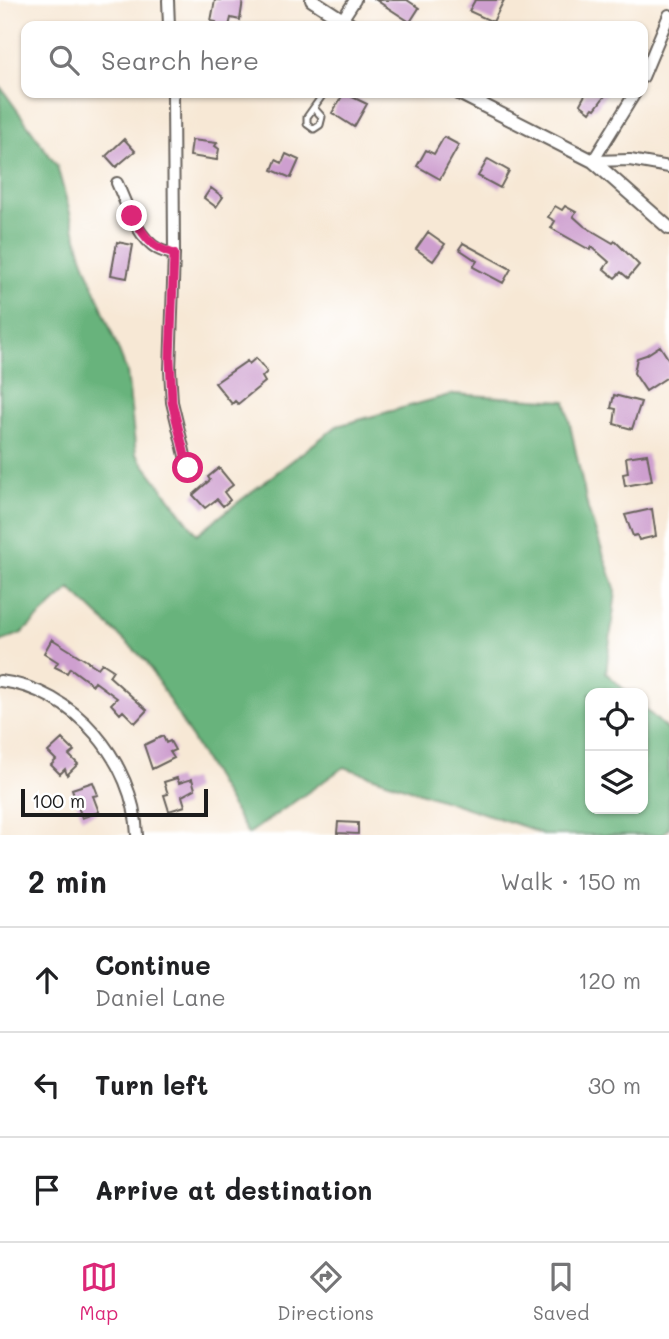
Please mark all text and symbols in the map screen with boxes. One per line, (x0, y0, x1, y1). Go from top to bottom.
search box (21, 21, 648, 98)
icon: search (45, 41, 83, 79)
text: Search here (101, 43, 259, 77)
route end (116, 200, 147, 231)
route start (172, 452, 203, 483)
map controls (585, 688, 648, 814)
button: locate (585, 688, 648, 751)
button: layers (585, 751, 648, 814)
scale bar (21, 786, 208, 818)
text: 100 m (32, 788, 85, 813)
text: 2 min (28, 861, 107, 901)
text: Walk · 150 m (500, 866, 641, 896)
text: Continue (95, 948, 211, 982)
icon: ahead (28, 961, 66, 999)
text: 120 m (578, 965, 641, 995)
text: Daniel Lane (95, 982, 226, 1012)
icon: left (28, 1066, 66, 1104)
text: Turn left (95, 1068, 208, 1102)
text: 30 m (588, 1070, 641, 1100)
icon: arrive (28, 1171, 66, 1209)
text: Arrive at destination (95, 1173, 372, 1207)
tab: Map (80, 1258, 118, 1325)
tab: Directions (277, 1258, 374, 1325)
tab: Saved (533, 1258, 589, 1325)

